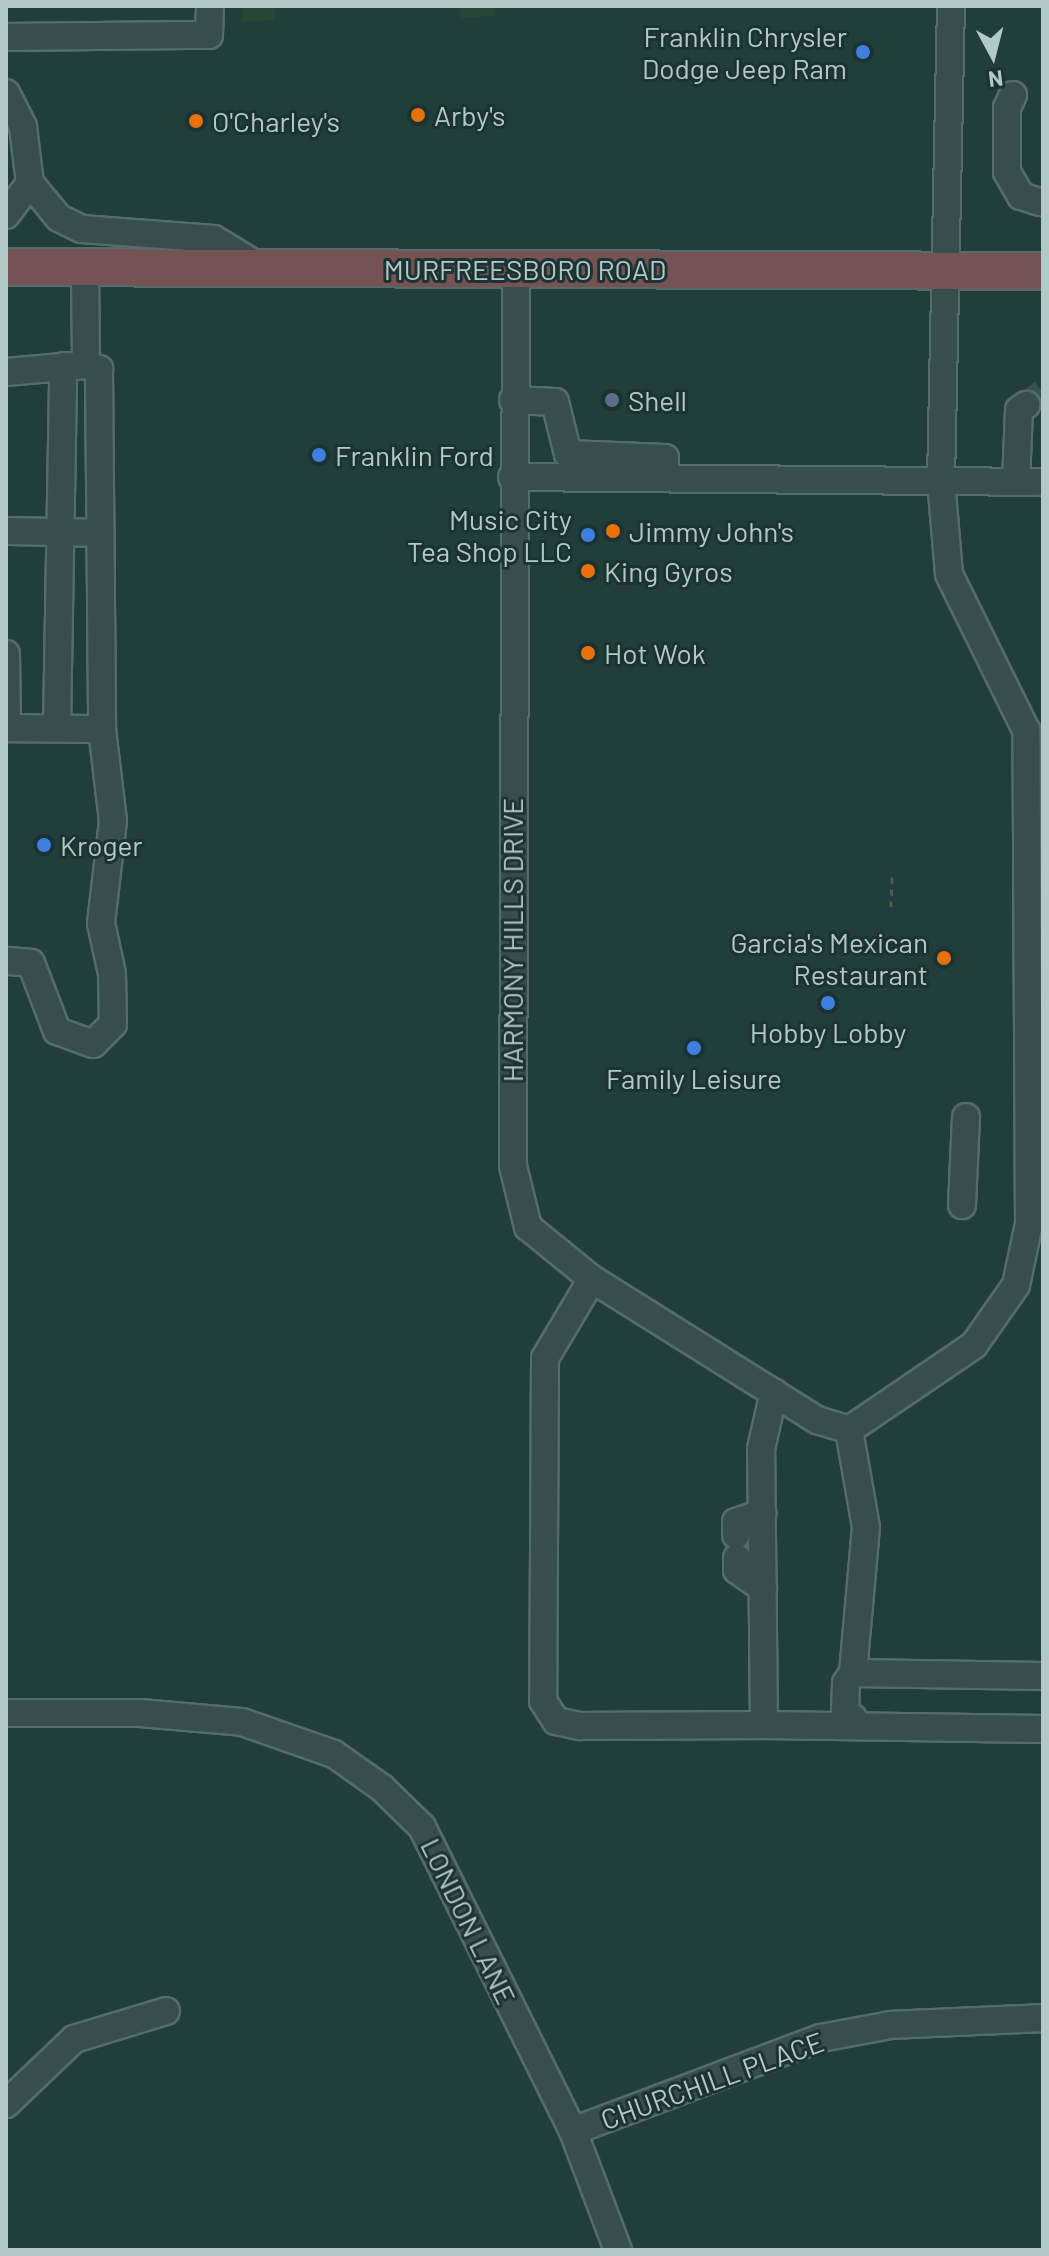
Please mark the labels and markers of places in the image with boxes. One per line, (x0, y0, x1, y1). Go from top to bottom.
place label: Franklin Chrysler Dodge Jeep Ram (642, 19, 847, 85)
marker: Franklin Chrysler Dodge Jeep Ram (854, 43, 872, 61)
place label: Arby's (434, 98, 506, 132)
place label: O'Charley's (212, 104, 340, 138)
marker: Arby's (409, 106, 427, 124)
marker: O'Charley's (187, 112, 205, 130)
place label: Shell (628, 383, 687, 417)
marker: Shell (603, 391, 621, 409)
place label: Franklin Ford (335, 438, 494, 472)
marker: Franklin Ford (310, 446, 328, 464)
place label: Music City Tea Shop LLC (407, 502, 572, 568)
place label: Jimmy John's (629, 514, 794, 548)
marker: Jimmy John's (604, 522, 622, 540)
marker: Music City Tea Shop LLC (579, 526, 597, 544)
place label: King Gyros (604, 554, 733, 588)
marker: King Gyros (579, 562, 597, 580)
place label: Hot Wok (604, 636, 706, 670)
marker: Hot Wok (579, 644, 597, 662)
place label: Kroger (60, 828, 143, 862)
marker: Kroger (35, 836, 53, 854)
place label: Garcia's Mexican Restaurant (730, 925, 928, 991)
marker: Garcia's Mexican Restaurant (935, 949, 953, 967)
marker: Hobby Lobby (819, 994, 837, 1012)
place label: Hobby Lobby (750, 1015, 906, 1049)
marker: Family Leisure (685, 1039, 703, 1057)
place label: Family Leisure (606, 1061, 782, 1095)

